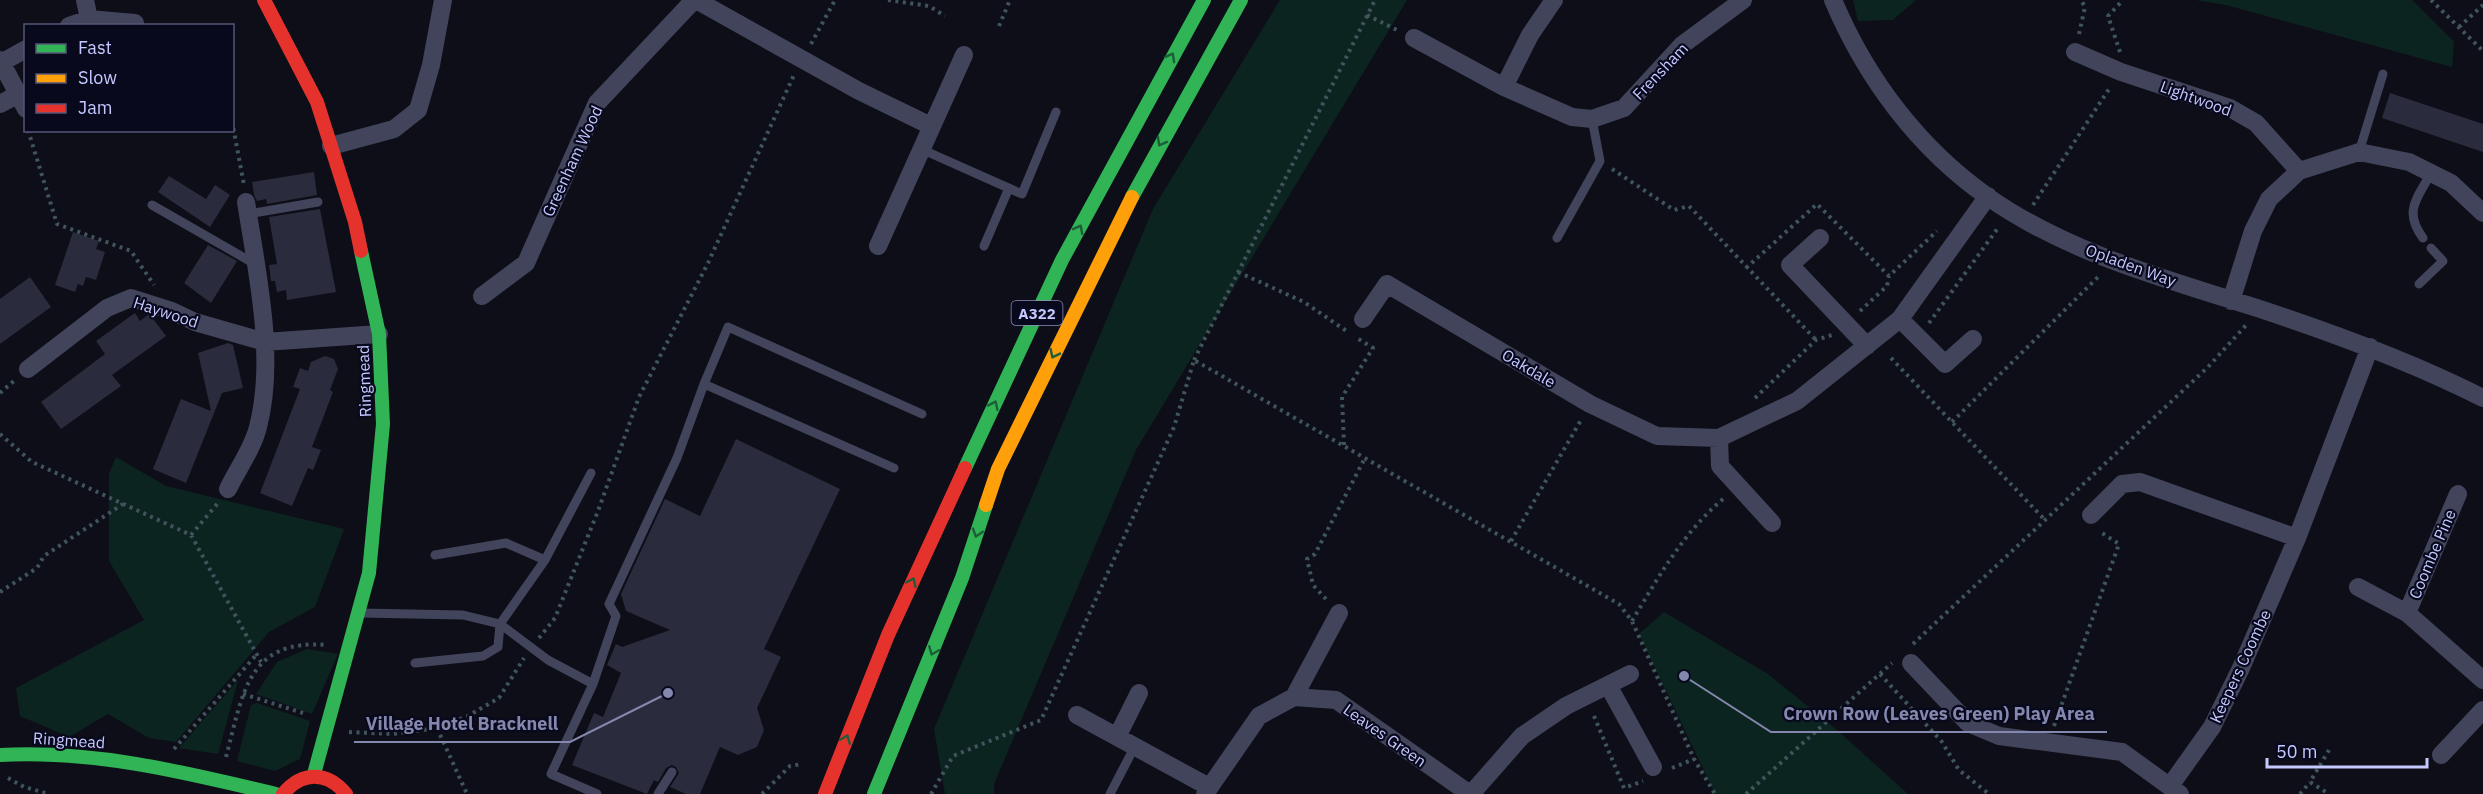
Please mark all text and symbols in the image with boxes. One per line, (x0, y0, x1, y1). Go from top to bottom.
legend (24, 24, 234, 132)
text: Fast (78, 36, 112, 59)
street label: Frensham (1628, 38, 1692, 104)
one-way arrow (1164, 53, 1176, 63)
text: Slow (78, 66, 117, 89)
street label: Lightwood (2158, 76, 2234, 120)
text: Jam (78, 96, 113, 119)
street label: Greenham Wood (538, 102, 606, 220)
one-way arrow (1157, 136, 1168, 147)
one-way arrow (1071, 224, 1083, 235)
street label: Opladen Way (2083, 239, 2179, 291)
street label: Haywood (131, 292, 201, 332)
road number: A322 (1012, 301, 1062, 325)
street label: Ringmead (353, 344, 375, 418)
street label: Oakdale (1499, 344, 1560, 392)
one-way arrow (1049, 347, 1061, 358)
one-way arrow (987, 400, 999, 411)
street label: Coombe Pine (2404, 506, 2460, 602)
one-way arrow (971, 527, 984, 538)
one-way arrow (905, 577, 917, 588)
street label: Keepers Coombe (2205, 606, 2275, 726)
one-way arrow (928, 645, 940, 656)
callout: Crown Row (Leaves Green) Play Area (1771, 696, 2107, 732)
street label: Leaves Green (1340, 699, 1430, 771)
text: Crown Row (Leaves Green) Play Area (1783, 702, 2095, 725)
callout: Village Hotel Bracknell (354, 706, 570, 742)
text: Village Hotel Bracknell (366, 712, 559, 735)
street label: Ringmead (32, 728, 106, 752)
scale bar (2267, 731, 2428, 769)
one-way arrow (839, 735, 852, 745)
text: 50 m (2276, 740, 2318, 763)

